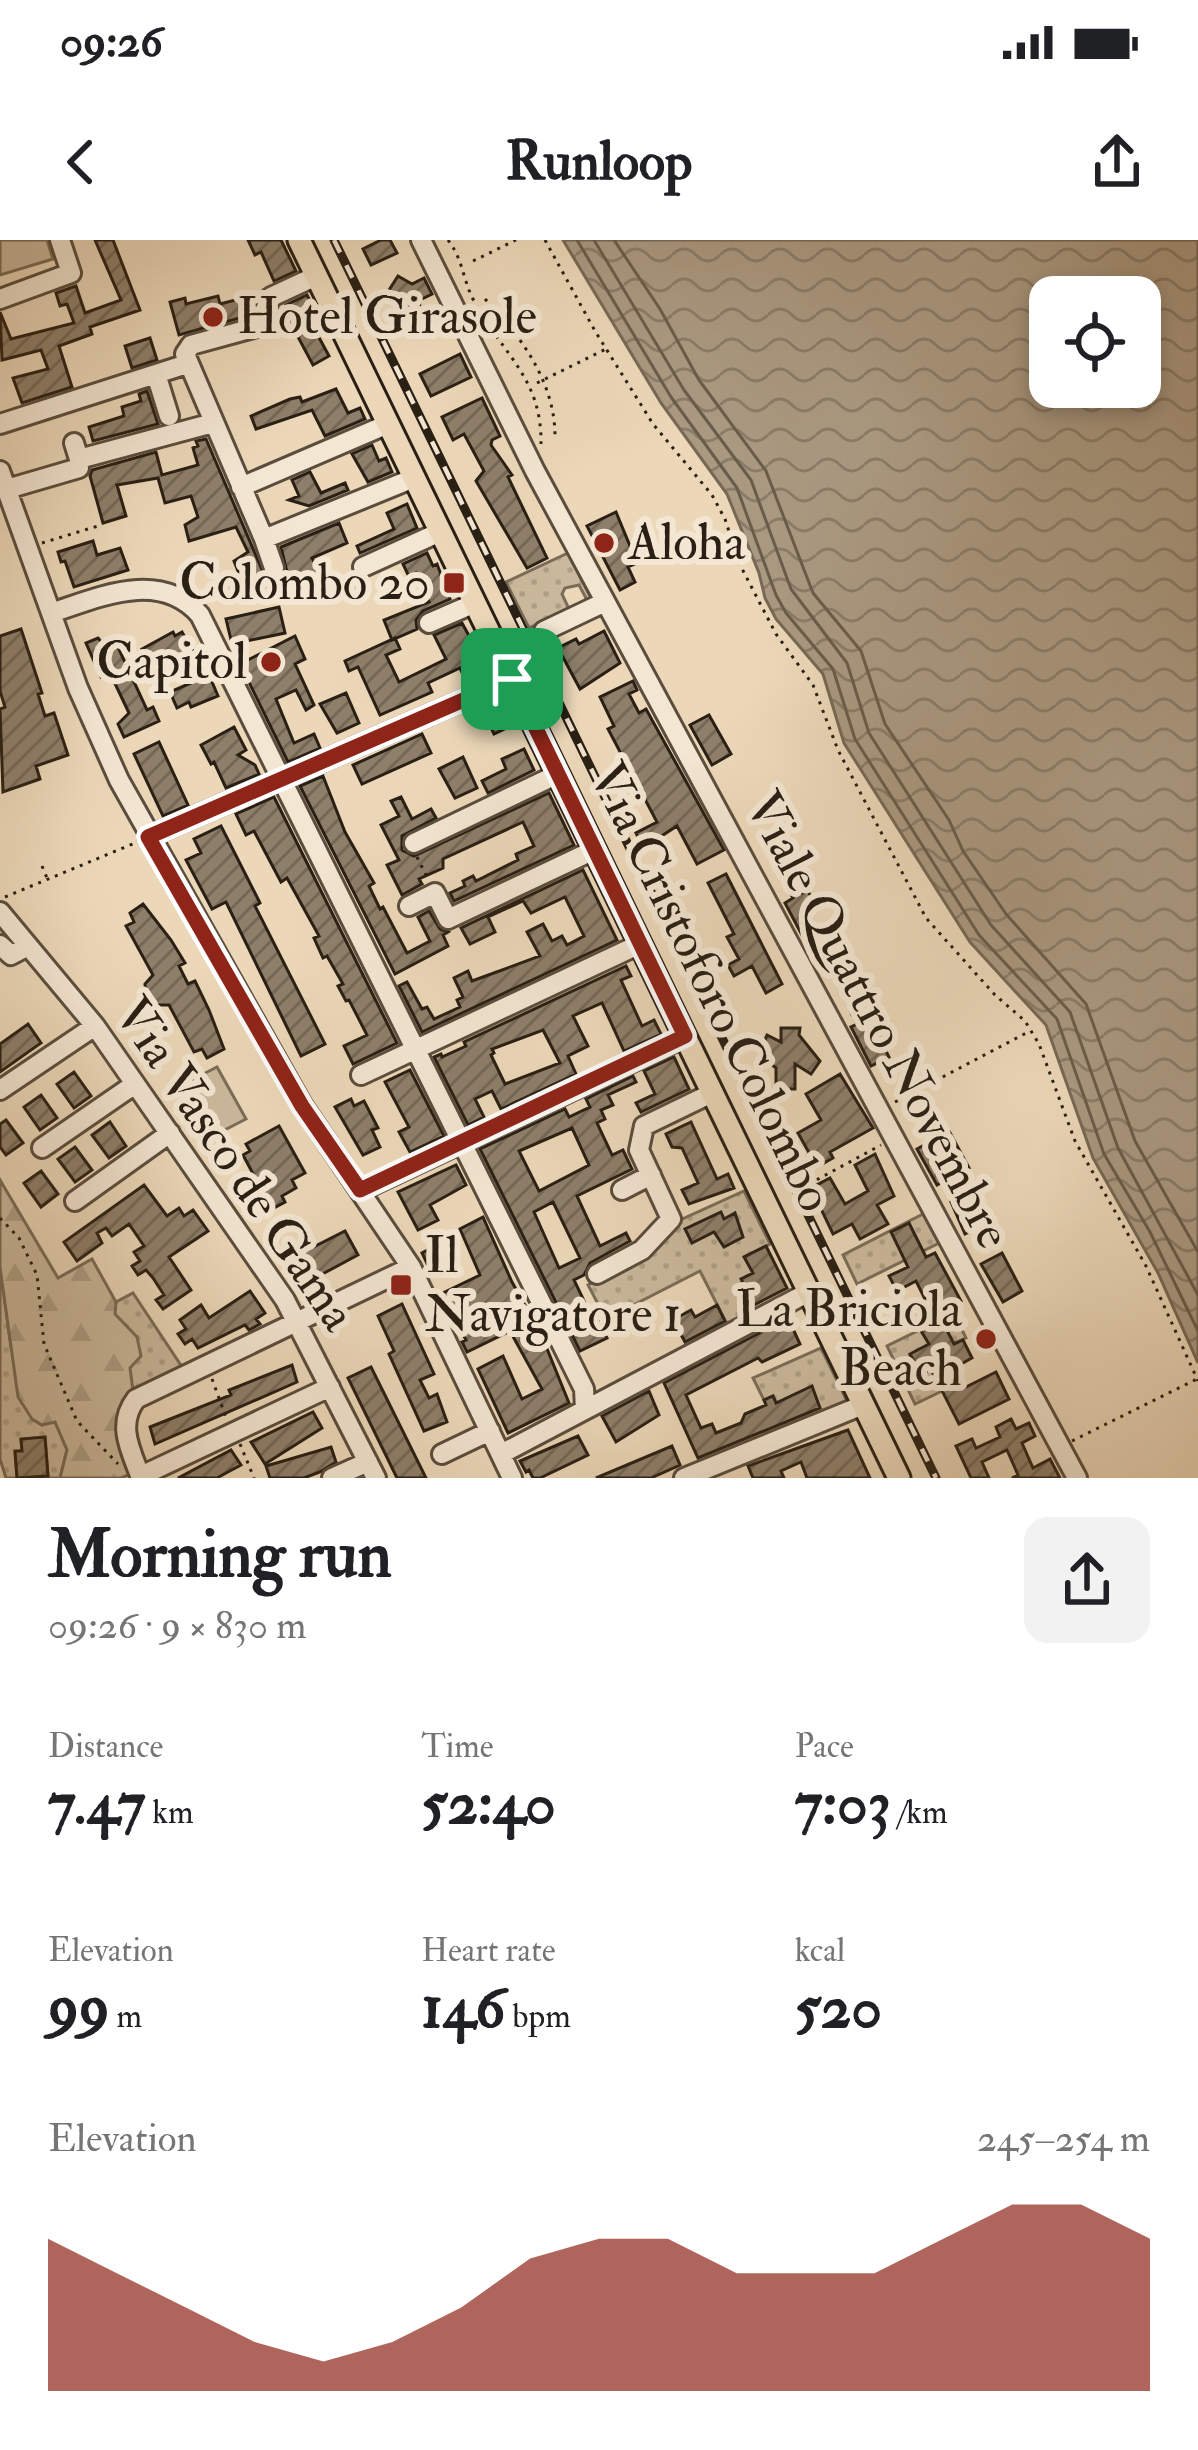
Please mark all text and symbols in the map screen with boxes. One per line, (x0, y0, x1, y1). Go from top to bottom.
text: 09:26 (60, 14, 163, 70)
text: Runloop (506, 128, 692, 196)
icon: back (48, 129, 114, 195)
icon: share (1084, 129, 1150, 195)
map controls (1029, 276, 1161, 408)
button: locate (1029, 276, 1161, 408)
place label: Hotel Girasole (237, 285, 537, 349)
marker: Hotel Girasole (200, 304, 226, 330)
place label: Aloha (627, 511, 746, 575)
marker: Aloha (591, 530, 617, 556)
place label: Colombo 20 (179, 551, 430, 615)
marker: Colombo 20 (441, 570, 467, 596)
pin (461, 628, 563, 730)
place label: Capitol (96, 630, 247, 694)
icon: arrive (479, 646, 545, 712)
marker: Capitol (258, 649, 284, 675)
street label: Via Cristoforo Colombo (574, 752, 848, 1222)
street label: Viale Quattro Novembre (730, 780, 1026, 1260)
street label: Via Vasco de Gama (100, 985, 371, 1344)
place label: Il Navigatore 1 (425, 1224, 681, 1347)
marker: Il Navigatore 1 (388, 1272, 414, 1298)
place label: La Briciola Beach (736, 1278, 963, 1401)
marker: La Briciola Beach (973, 1326, 999, 1352)
text: Morning run (48, 1514, 392, 1597)
button: share (1024, 1517, 1150, 1643)
text: 09:26 · 9 × 830 m (48, 1601, 306, 1650)
text: Distance (48, 1726, 163, 1767)
text: Time (421, 1726, 493, 1767)
text: Pace (795, 1726, 854, 1767)
text: 7.47 (48, 1767, 145, 1842)
text: 52:40 (421, 1767, 556, 1842)
text: 7:03 (795, 1767, 891, 1842)
text: km (145, 1792, 194, 1833)
text: /km (891, 1792, 948, 1833)
text: Elevation (48, 1930, 174, 1971)
text: Heart rate (421, 1930, 556, 1971)
text: kcal (795, 1930, 845, 1971)
text: 99 (48, 1971, 109, 2046)
text: 146 (421, 1971, 505, 2046)
text: 520 (795, 1971, 882, 2046)
text: m (109, 1996, 142, 2037)
text: bpm (505, 1996, 571, 2037)
text: Elevation (48, 2114, 197, 2163)
text: 245–254 m (977, 2114, 1150, 2163)

